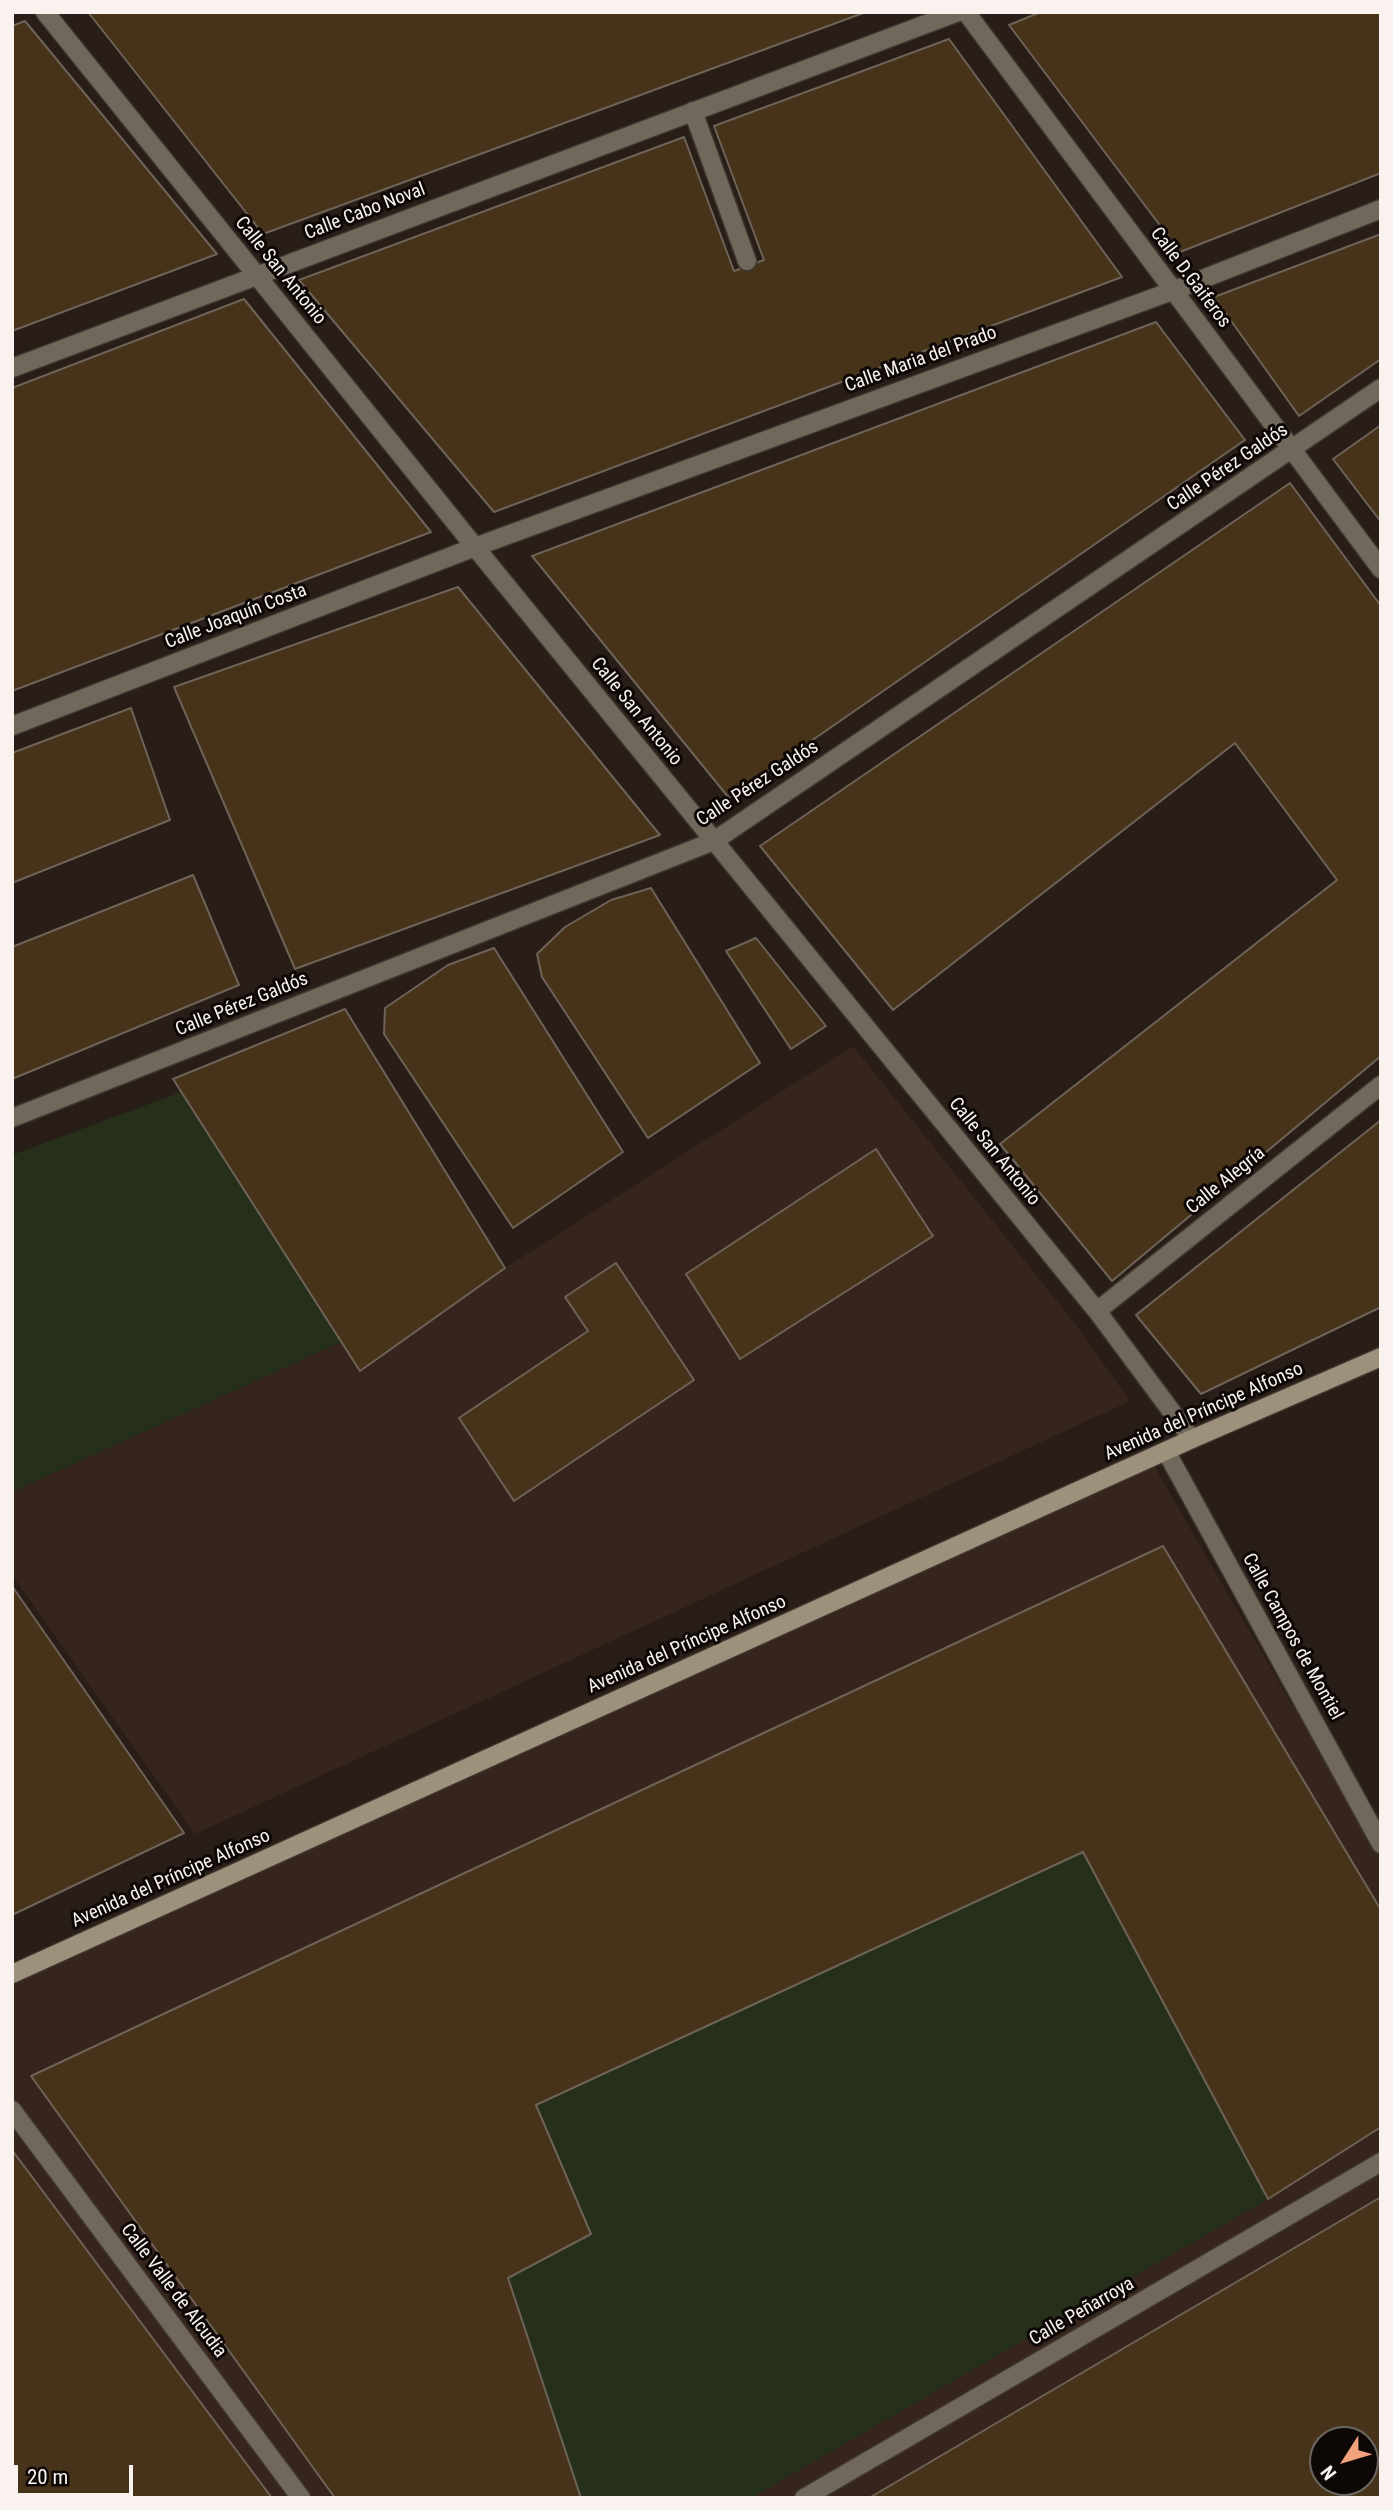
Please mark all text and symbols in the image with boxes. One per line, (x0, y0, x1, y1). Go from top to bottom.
street label: Calle Cabo Noval (301, 178, 429, 246)
street label: Calle San Antonio (229, 212, 331, 330)
street label: Calle D.Gaiferos (1145, 223, 1235, 333)
street label: Calle Maria del Prado (842, 322, 1000, 398)
street label: Calle Pérez Galdós (1163, 419, 1293, 517)
street label: Calle Joaquín Costa (162, 579, 310, 655)
street label: Calle San Antonio (585, 653, 687, 771)
street label: Calle Pérez Galdós (693, 736, 823, 832)
street label: Calle Pérez Galdós (172, 968, 312, 1042)
street label: Calle San Antonio (943, 1093, 1045, 1211)
street label: Calle Alegría (1182, 1142, 1270, 1220)
street label: Avenida del Príncipe Alfonso (1101, 1358, 1307, 1466)
street label: Calle Campos de Montiel (1237, 1550, 1347, 1724)
street label: Avenida del Príncipe Alfonso (584, 1591, 790, 1699)
street label: Avenida del Príncipe Alfonso (68, 1825, 274, 1933)
street label: Calle Valle de Alcudia (115, 2219, 231, 2363)
street label: Calle Peñarroya (1026, 2273, 1138, 2351)
north arrow (1309, 2426, 1379, 2496)
scale bar (18, 2450, 136, 2494)
text: N (1316, 2461, 1341, 2484)
text: 20 m (27, 2465, 68, 2489)

